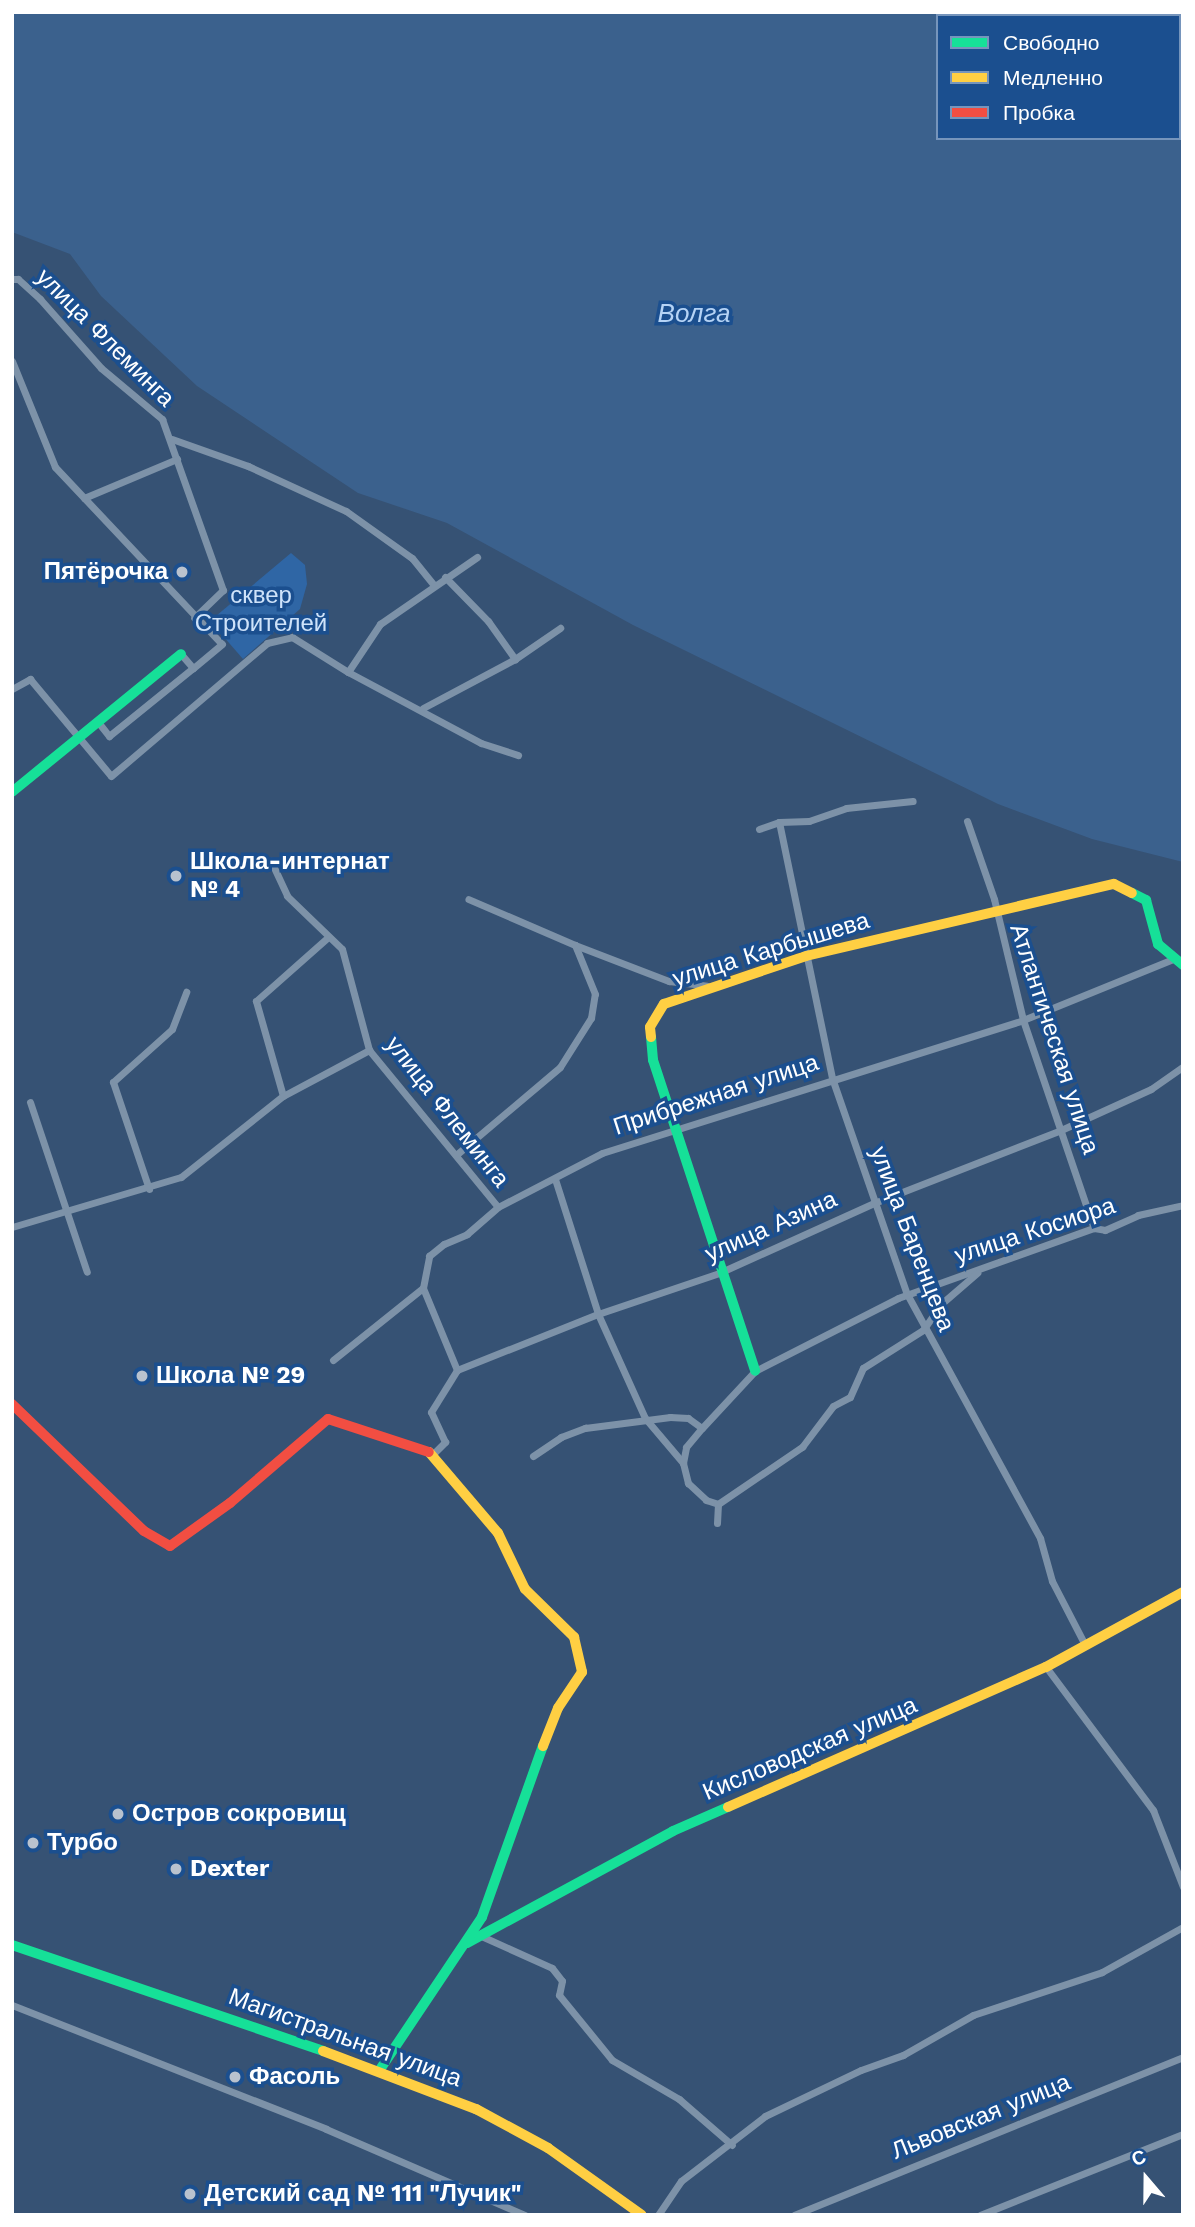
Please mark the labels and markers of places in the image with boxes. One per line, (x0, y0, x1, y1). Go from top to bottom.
place label: Пятёрочка (44, 558, 168, 586)
marker: Пятёрочка (174, 564, 190, 580)
place label: Школа-интернат № 4 (190, 848, 390, 904)
marker: Школа-интернат № 4 (168, 868, 184, 884)
place label: Школа № 29 (156, 1362, 305, 1390)
marker: Школа № 29 (134, 1368, 150, 1384)
place label: Остров сокровищ (132, 1800, 346, 1828)
marker: Остров сокровищ (110, 1806, 126, 1822)
place label: Турбо (47, 1829, 118, 1857)
marker: Турбо (25, 1835, 41, 1851)
place label: Dexter (190, 1855, 269, 1883)
marker: Dexter (168, 1861, 184, 1877)
place label: Фасоль (249, 2063, 340, 2091)
marker: Фасоль (227, 2069, 243, 2085)
place label: Детский сад № 111 "Лучик" (204, 2180, 522, 2208)
marker: Детский сад № 111 "Лучик" (182, 2186, 198, 2202)

